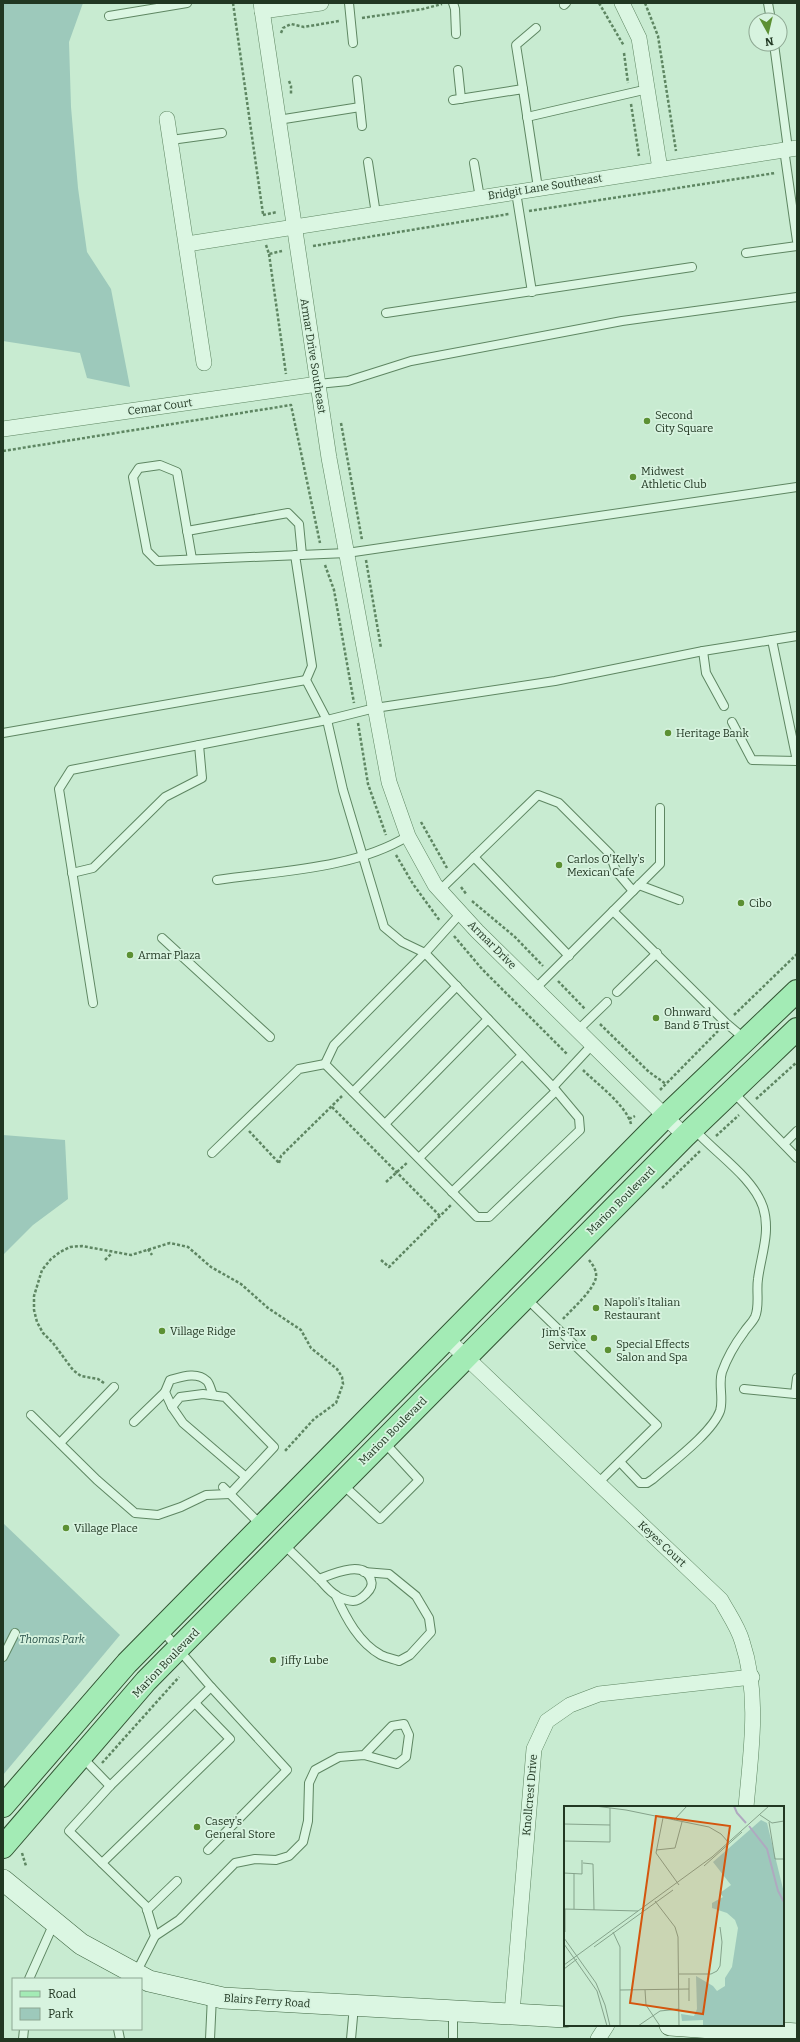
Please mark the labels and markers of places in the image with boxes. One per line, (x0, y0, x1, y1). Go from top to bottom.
place label: Second City Square (655, 409, 713, 435)
marker: Second City Square (642, 416, 652, 426)
place label: Midwest Athletic Club (641, 465, 707, 491)
marker: Midwest Athletic Club (628, 472, 638, 482)
place label: Heritage Bank (676, 727, 750, 740)
marker: Heritage Bank (663, 728, 673, 738)
place label: Carlos O'Kelly's Mexican Cafe (567, 853, 645, 879)
marker: Carlos O'Kelly's Mexican Cafe (554, 860, 564, 870)
place label: Cibo (749, 897, 772, 910)
marker: Cibo (736, 898, 746, 908)
place label: Armar Plaza (138, 949, 201, 962)
marker: Armar Plaza (125, 950, 135, 960)
place label: Ohnward Band & Trust (664, 1006, 729, 1032)
marker: Ohnward Band & Trust (651, 1013, 661, 1023)
place label: Napoli's Italian Restaurant (604, 1296, 680, 1322)
marker: Napoli's Italian Restaurant (591, 1303, 601, 1313)
place label: Village Ridge (170, 1325, 236, 1338)
marker: Village Ridge (157, 1326, 167, 1336)
place label: Jim's Tax Service (541, 1326, 586, 1352)
marker: Jim's Tax Service (589, 1333, 599, 1343)
place label: Special Effects Salon and Spa (616, 1338, 690, 1364)
marker: Special Effects Salon and Spa (603, 1345, 613, 1355)
place label: Village Place (74, 1522, 138, 1535)
marker: Village Place (61, 1523, 71, 1533)
place label: Jiffy Lube (280, 1654, 329, 1667)
marker: Jiffy Lube (268, 1655, 278, 1665)
place label: Casey's General Store (205, 1815, 275, 1841)
marker: Casey's General Store (192, 1822, 202, 1832)

